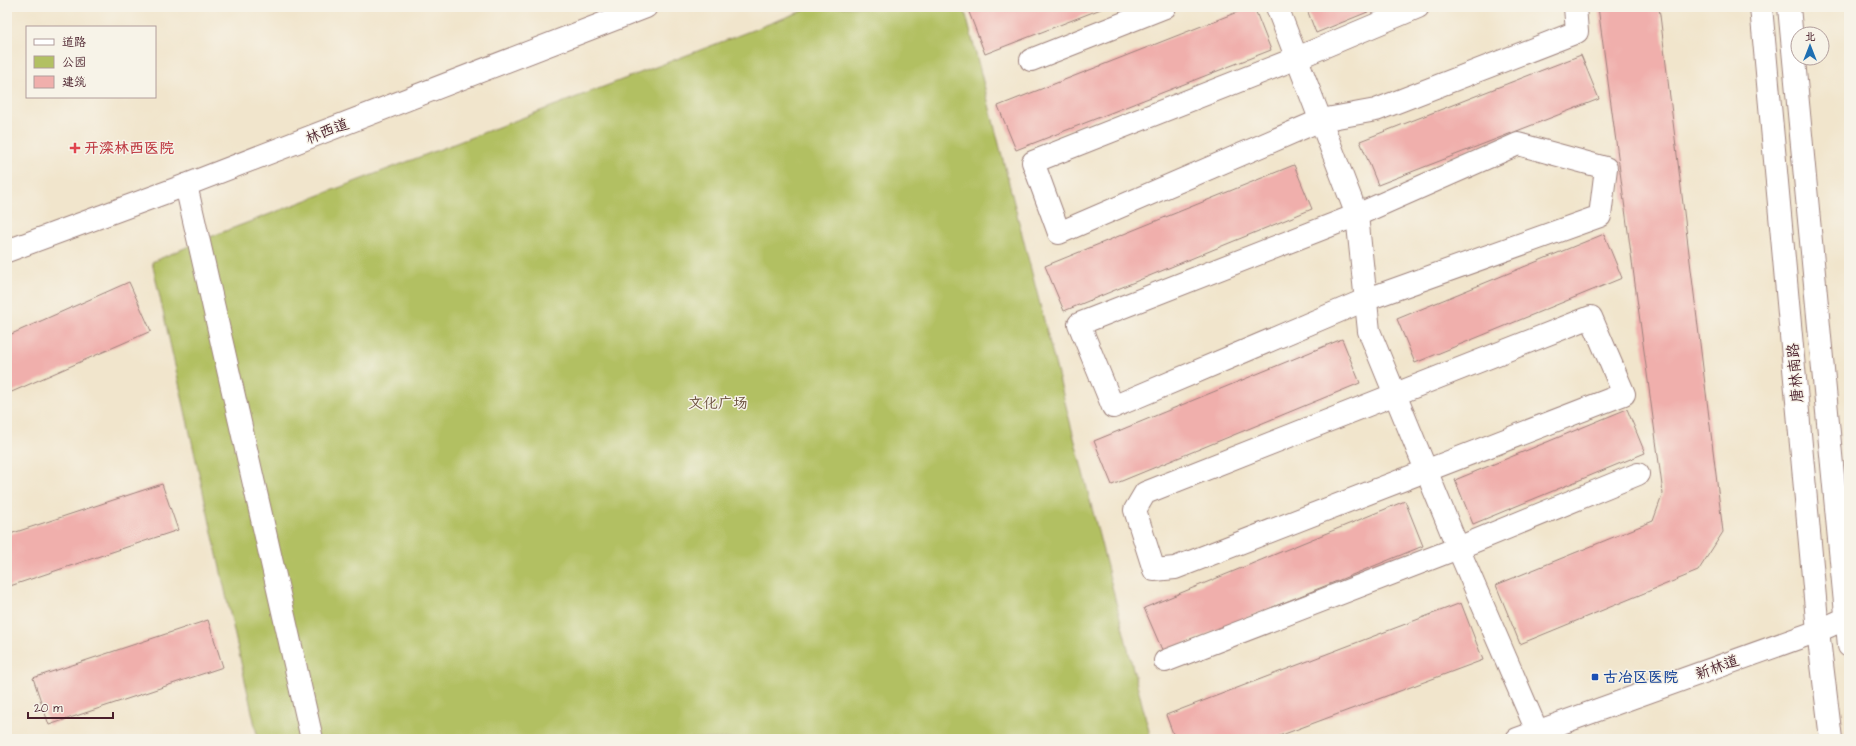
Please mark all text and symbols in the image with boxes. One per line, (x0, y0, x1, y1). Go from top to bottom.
legend (26, 26, 156, 98)
north arrow (1790, 26, 1830, 66)
text: 北 (1805, 29, 1816, 44)
text: 道路 (62, 34, 86, 51)
text: 公园 (62, 54, 86, 71)
text: 建筑 (62, 74, 86, 91)
street label: 林西道 (302, 114, 352, 149)
place label: 开滦林西医院 (84, 138, 174, 159)
marker: 开滦林西医院 (69, 142, 81, 154)
street label: 唐林南路 (1782, 342, 1809, 404)
park label: 文化广场 (688, 393, 748, 414)
street label: 新林道 (1692, 650, 1742, 685)
place label: 古冶区医院 (1603, 667, 1678, 688)
marker: 古冶区医院 (1590, 672, 1600, 682)
scale bar (28, 694, 113, 720)
text: 20 m (34, 700, 63, 717)

